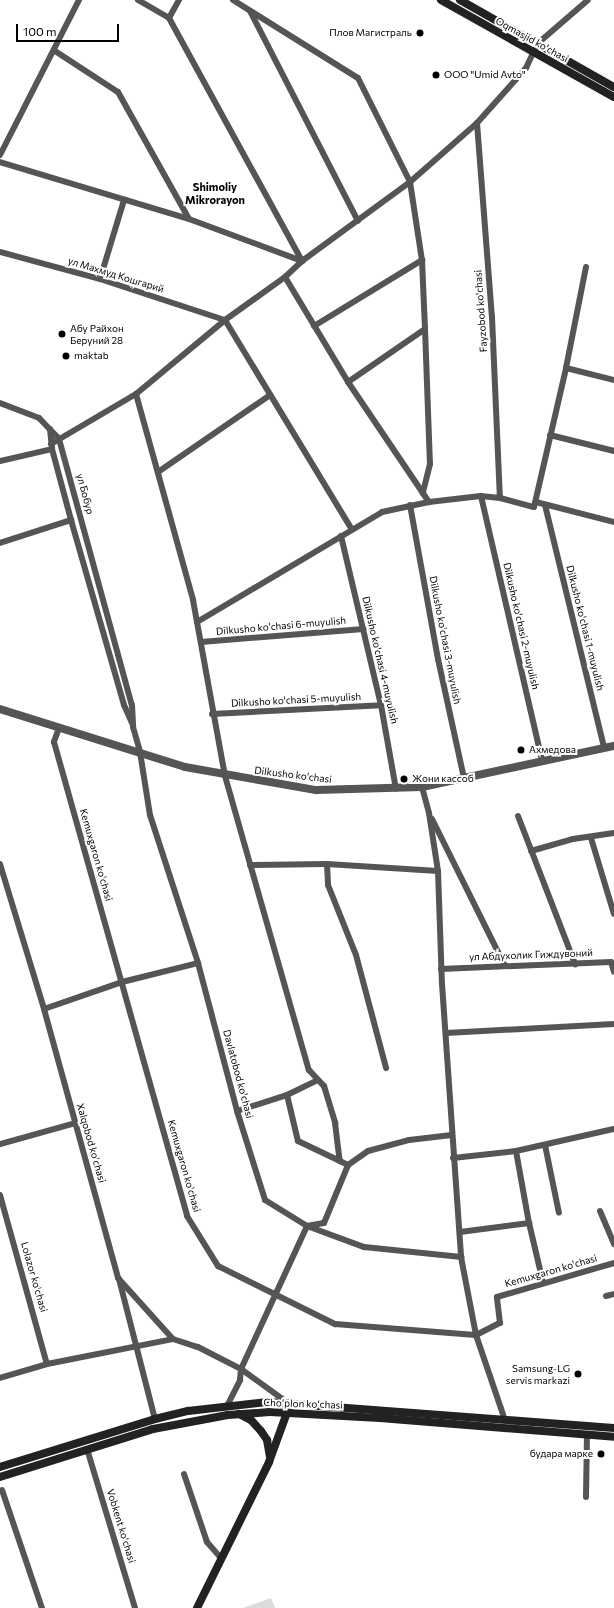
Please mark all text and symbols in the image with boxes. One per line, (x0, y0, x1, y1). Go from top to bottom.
street label: Oqmasjid ko'chasi (493, 15, 571, 65)
scale bar (18, 16, 121, 42)
text: 100 m (23, 24, 57, 38)
place label: Плов Магистраль (329, 27, 412, 39)
marker: Плов Магистраль (415, 28, 425, 38)
place label: ООО "Umid Avto" (444, 69, 526, 81)
marker: ООО "Umid Avto" (431, 70, 441, 80)
district label: Shimoliy Mikrorayon (185, 181, 245, 207)
street label: ул Махмуд Кошгарий (67, 255, 165, 295)
street label: Fayzobod ko'chasi (472, 269, 490, 353)
place label: Абу Райхон Беруний 28 (70, 322, 124, 346)
marker: Абу Райхон Беруний 28 (57, 329, 67, 339)
place label: maktab (74, 350, 109, 362)
marker: maktab (61, 351, 71, 361)
street label: ул Бобур (74, 472, 96, 516)
street label: Dilkusho ko'chasi 2-muyulish (501, 561, 541, 691)
street label: Dilkusho ko'chasi 1-muyulish (564, 564, 606, 692)
street label: Dilkusho ko'chasi 3-muyulish (427, 575, 463, 705)
street label: Dilkusho ko'chasi 4-muyulish (359, 595, 401, 725)
street label: Dilkusho ko'chasi 6-muyulish (215, 614, 347, 638)
street label: Dilkusho ko'chasi 5-muyulish (231, 691, 361, 709)
place label: Ахмедова (529, 744, 576, 756)
marker: Ахмедова (516, 745, 526, 755)
street label: Dilkusho ko'chasi (254, 764, 332, 786)
place label: Жони кассоб (412, 773, 474, 785)
marker: Жони кассоб (399, 774, 409, 784)
street label: Kemuxgaron ko'chasi (77, 807, 115, 903)
street label: ул Абдухолик Гиждувоний (469, 947, 593, 963)
street label: Davlatobod ko'chasi (220, 1028, 256, 1120)
street label: Xalqobod ko'chasi (74, 1102, 108, 1184)
street label: Kemuxgaron ko'chasi (165, 1118, 203, 1214)
street label: Lolazor ko'chasi (18, 1240, 50, 1314)
street label: Kemuxgaron ko'chasi (503, 1252, 599, 1290)
place label: Samsung-LG servis markazi (506, 1362, 570, 1386)
marker: Samsung-LG servis markazi (573, 1369, 583, 1379)
street label: Choʻplon koʻchasi (263, 1397, 343, 1411)
place label: будара марке (530, 1448, 593, 1460)
marker: будара марке (596, 1449, 606, 1459)
street label: Vobkent koʻchasi (104, 1488, 138, 1564)

